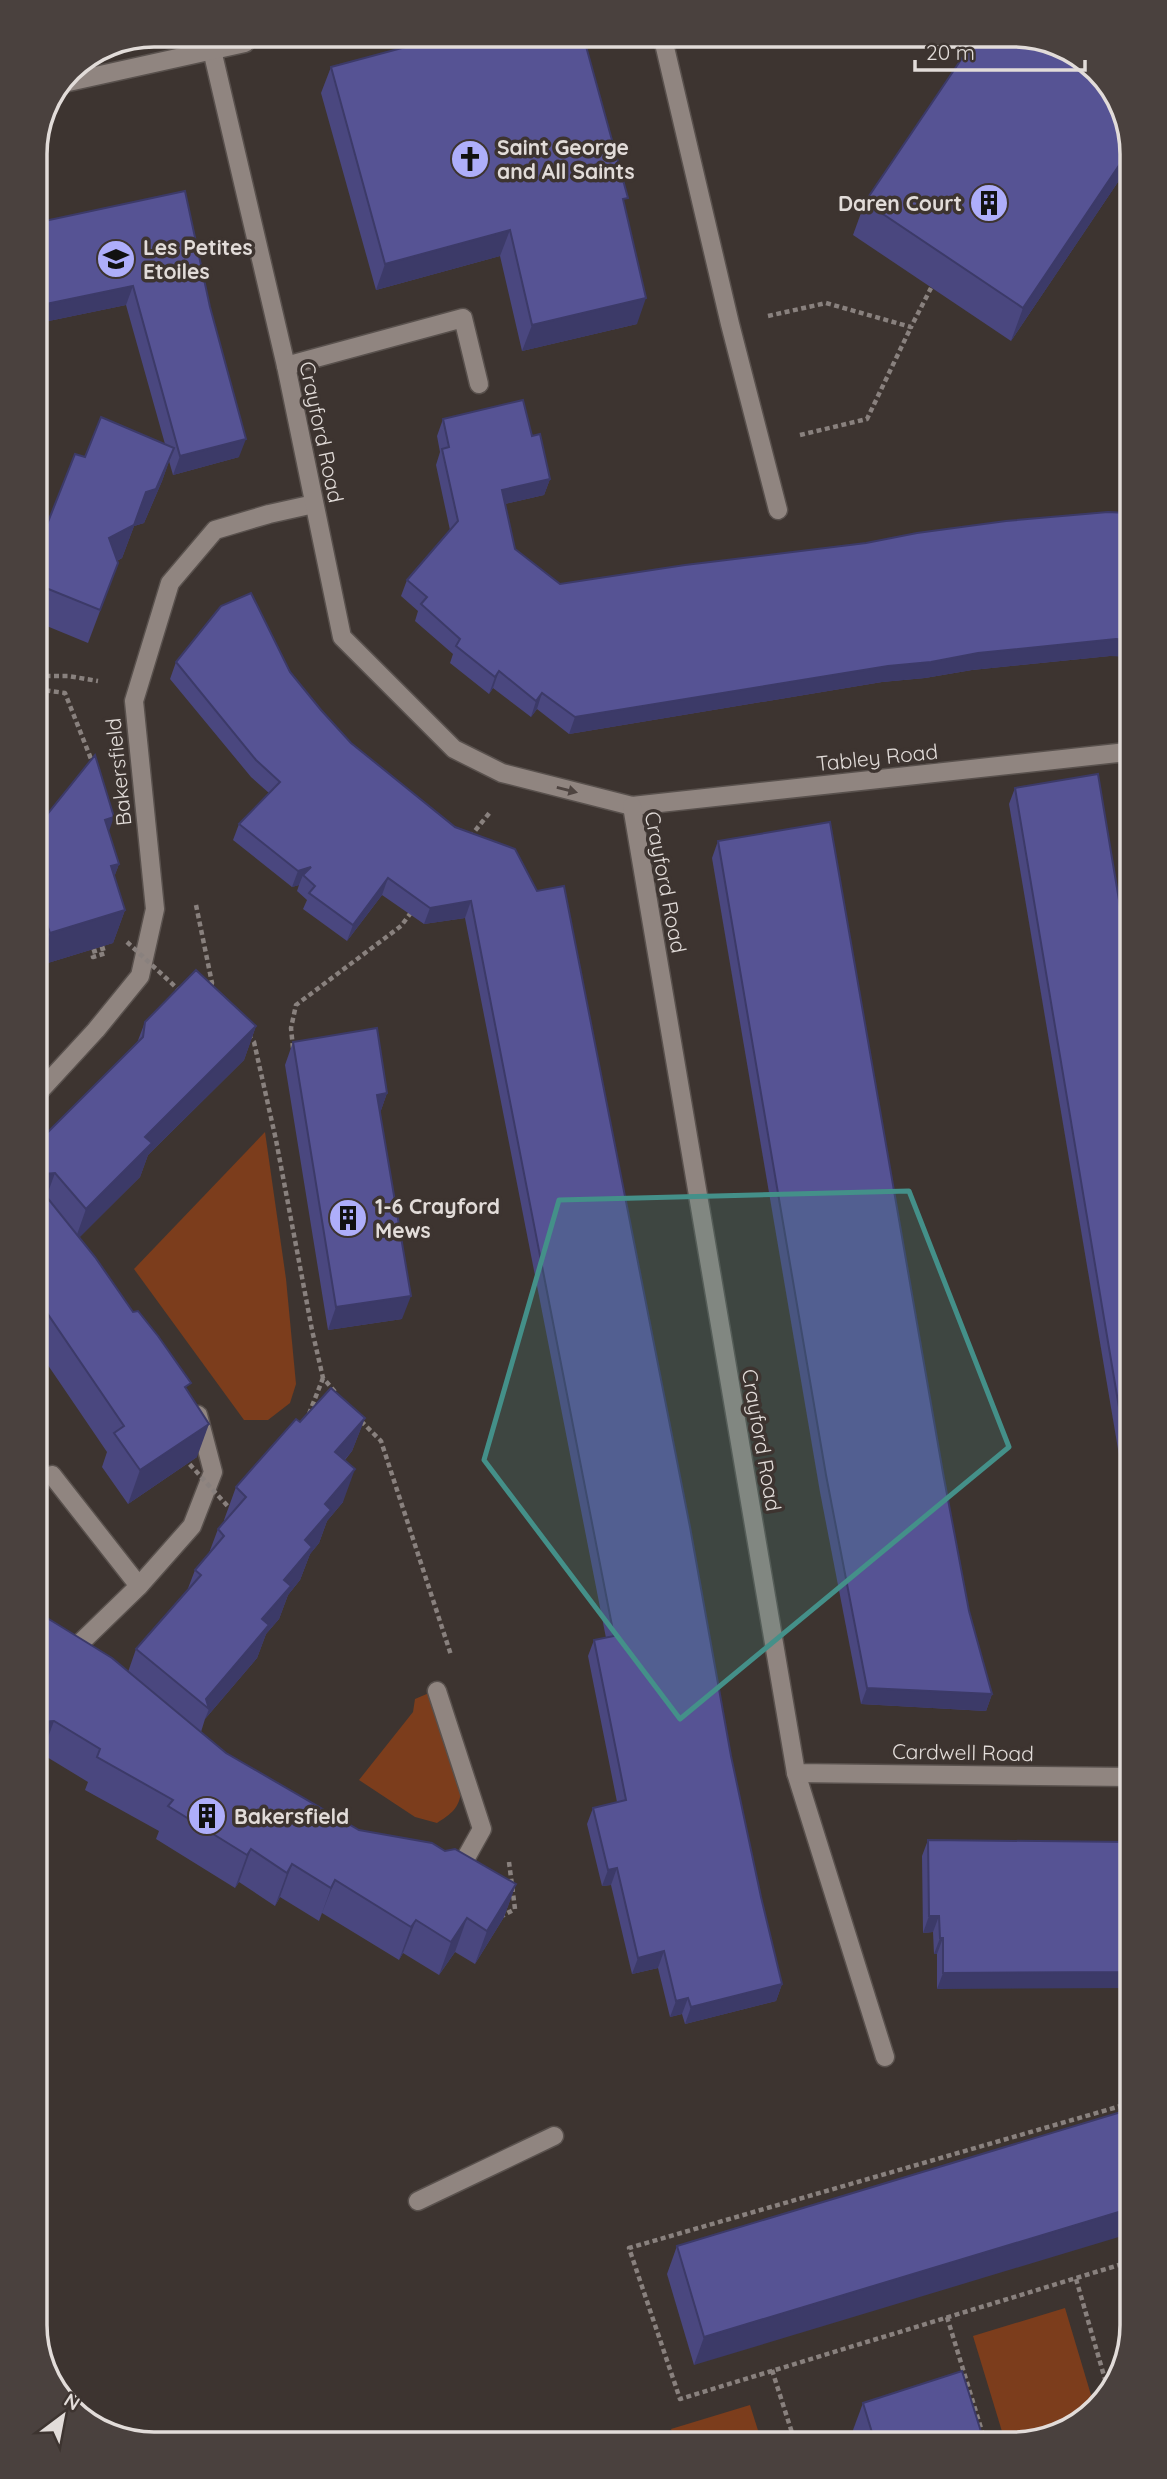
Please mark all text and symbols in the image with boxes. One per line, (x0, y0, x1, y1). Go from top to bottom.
scale bar (915, 28, 1085, 72)
text: 20 m (926, 39, 975, 65)
place label: Saint George and All Saints (497, 134, 635, 184)
church icon: Saint George and All Saints (449, 138, 491, 180)
building icon: Daren Court (968, 182, 1010, 224)
place label: Daren Court (838, 190, 962, 216)
place label: Les Petites Etoiles (143, 234, 253, 284)
school or university icon: Les Petites Etoiles (95, 238, 137, 280)
street label: Crayford Road (294, 359, 350, 505)
street label: Bakersfield (99, 717, 137, 827)
street label: Tabley Road (815, 738, 939, 776)
one-way arrow (556, 785, 578, 796)
street label: Crayford Road (640, 809, 692, 955)
place label: 1-6 Crayford Mews (375, 1193, 500, 1243)
building icon: 1-6 Crayford Mews (327, 1197, 369, 1239)
street label: Crayford Road (737, 1367, 787, 1513)
street label: Cardwell Road (892, 1738, 1034, 1766)
building icon: Bakersfield (186, 1795, 228, 1837)
place label: Bakersfield (234, 1803, 349, 1829)
north arrow (28, 2381, 98, 2451)
text: N (60, 2388, 84, 2415)

